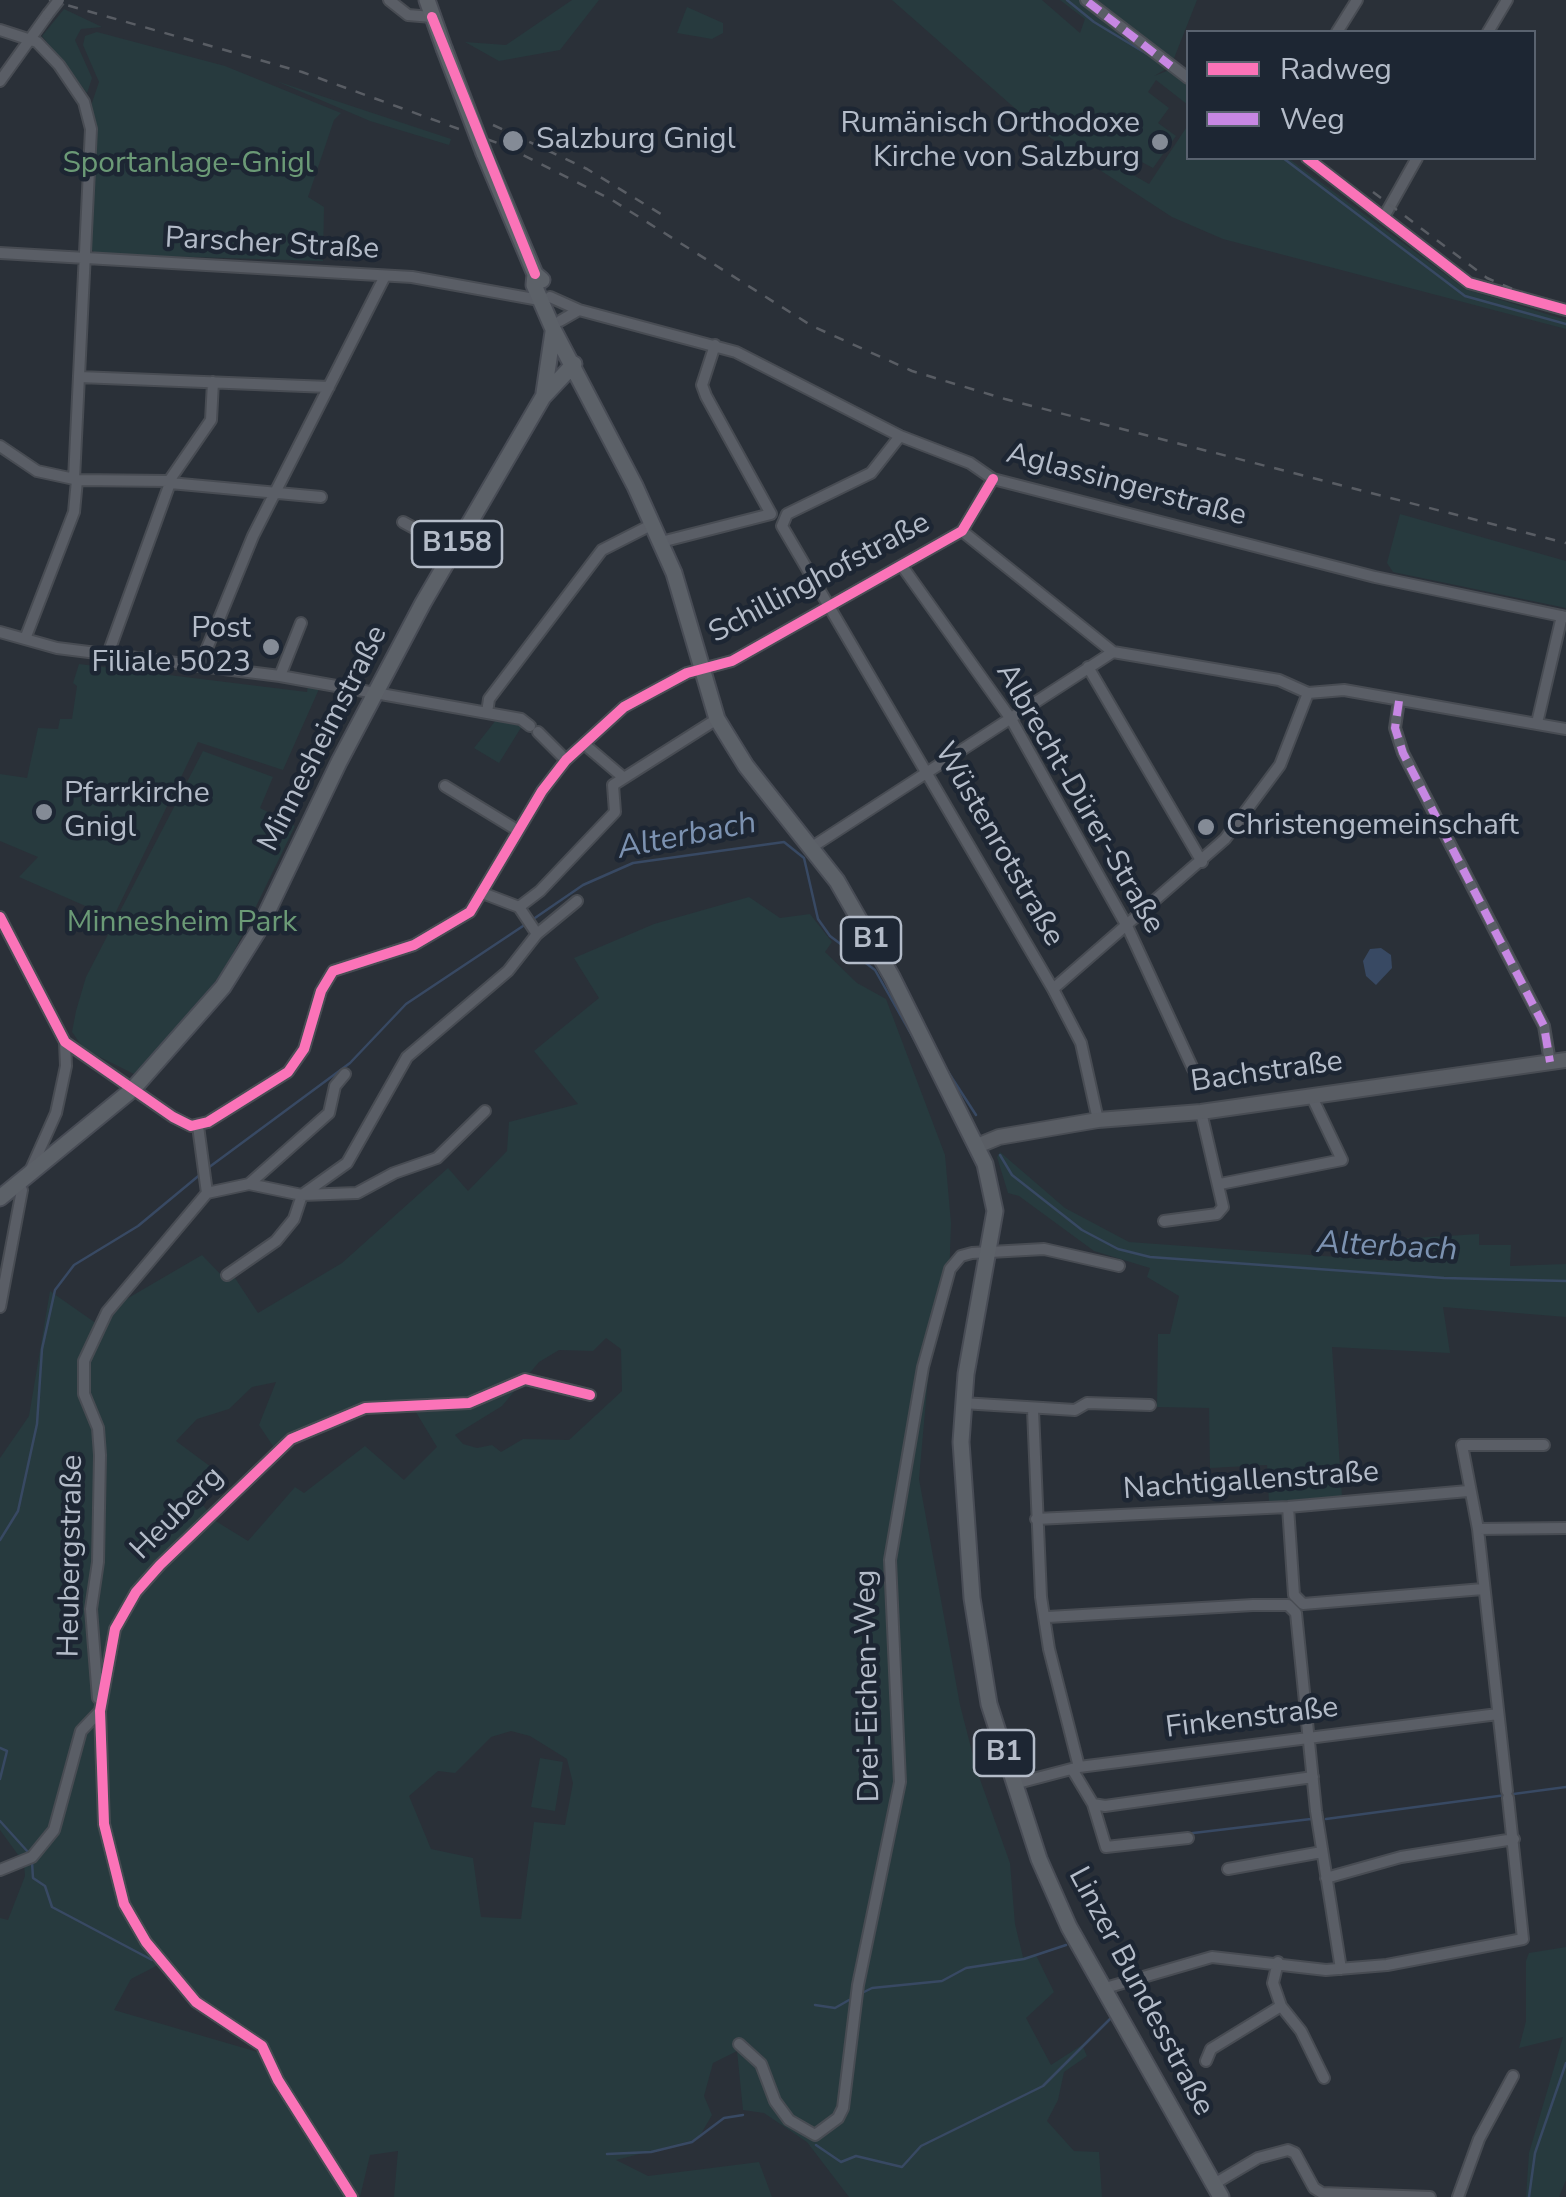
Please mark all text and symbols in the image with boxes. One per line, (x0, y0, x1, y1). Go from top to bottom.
legend (1186, 30, 1536, 160)
text: Radweg (1280, 49, 1392, 90)
text: Weg (1280, 99, 1345, 140)
place label: Rumänisch Orthodoxe Kirche von Salzburg (840, 107, 1140, 178)
place label: Salzburg Gnigl (536, 123, 736, 159)
marker: Salzburg Gnigl (500, 128, 526, 154)
marker: Rumänisch Orthodoxe Kirche von Salzburg (1149, 131, 1171, 153)
park label: Sportanlage-Gnigl (62, 147, 314, 183)
street label: Parscher Straße (164, 221, 380, 269)
street label: Aglassingerstraße (1002, 437, 1250, 535)
street label: Schillinghofstraße (703, 506, 937, 652)
road number: B158 (412, 521, 502, 567)
place label: Post Filiale 5023 (91, 612, 251, 682)
street label: Minnesheimstraße (252, 620, 396, 858)
marker: Post Filiale 5023 (260, 636, 282, 658)
street label: Albrecht-Dürer-Straße (987, 657, 1171, 941)
street label: Wüstenrotstraße (925, 737, 1071, 953)
place label: Pfarrkirche Gnigl (64, 777, 210, 848)
marker: Pfarrkirche Gnigl (33, 801, 55, 823)
water label: Alterbach (614, 805, 760, 869)
place label: Christengemeinschaft (1226, 809, 1519, 845)
marker: Christengemeinschaft (1195, 816, 1217, 838)
park label: Minnesheim Park (67, 906, 297, 942)
road number: B1 (841, 917, 901, 963)
street label: Bachstraße (1189, 1045, 1345, 1101)
water label: Alterbach (1316, 1225, 1458, 1271)
street label: Heubergstraße (52, 1454, 92, 1658)
street label: Nachtigallenstraße (1122, 1455, 1380, 1509)
street label: Heuberg (124, 1460, 232, 1568)
street label: Drei-Eichen-Weg (849, 1569, 889, 1803)
street label: Finkenstraße (1164, 1691, 1340, 1747)
road number: B1 (974, 1730, 1034, 1776)
street label: Linzer Bundesstraße (1059, 1862, 1221, 2122)

